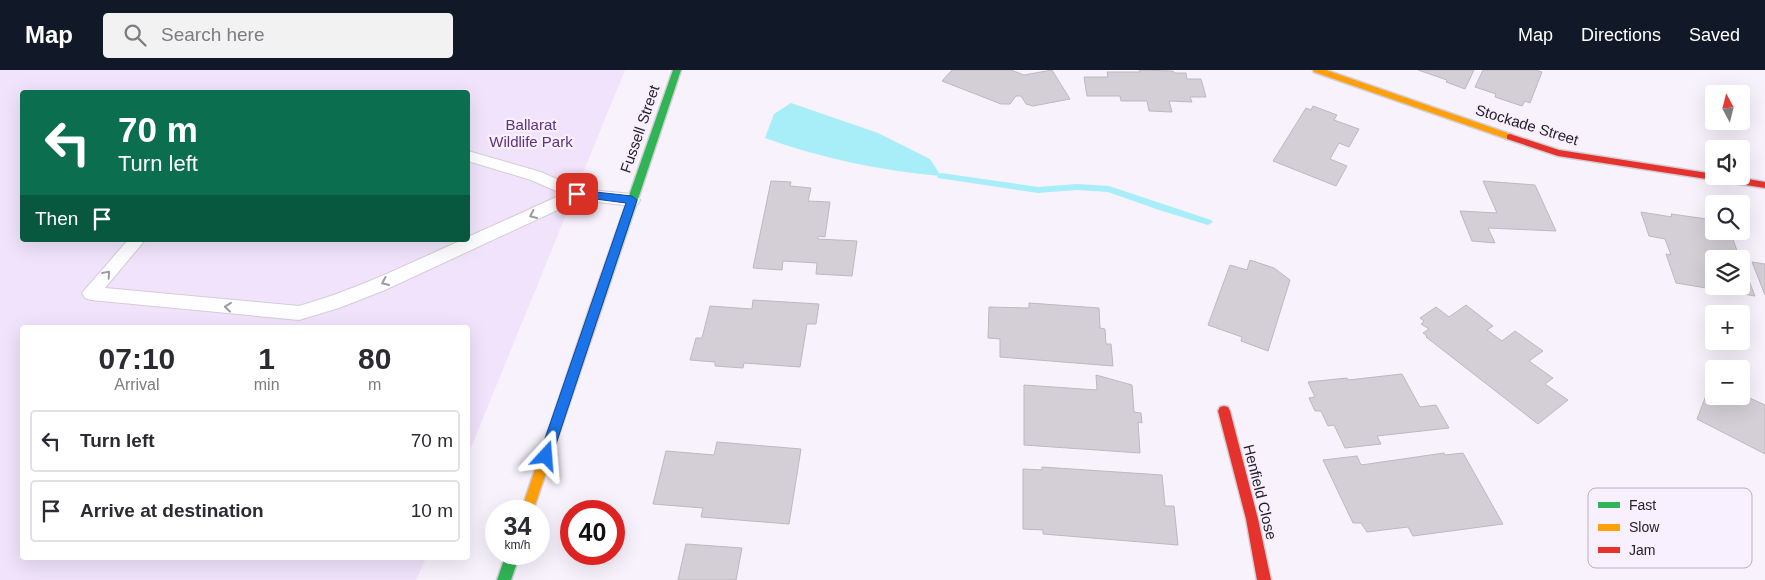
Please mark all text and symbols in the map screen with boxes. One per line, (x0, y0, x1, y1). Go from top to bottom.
search box (103, 13, 453, 58)
text: Map (25, 21, 73, 48)
icon: search (121, 21, 149, 49)
text: Search here (161, 24, 265, 45)
text: Map (1518, 25, 1553, 45)
text: Directions (1581, 25, 1661, 45)
text: Saved (1689, 25, 1740, 45)
street label: Fussell Street (617, 82, 663, 175)
north arrow (1705, 85, 1750, 130)
map controls (1705, 85, 1750, 405)
street label: Stockade Street (1474, 101, 1581, 148)
icon: left (35, 110, 100, 175)
text: 70 m (118, 110, 198, 149)
park label: Ballarat Wildlife Park (489, 116, 573, 150)
button: sound (1705, 140, 1750, 185)
text: Turn left (118, 151, 198, 176)
pin (556, 173, 598, 215)
icon: arrive (563, 180, 591, 208)
button: search (1705, 195, 1750, 240)
icon: arrive (88, 205, 116, 233)
text: Then (35, 208, 78, 229)
one-way arrow (529, 208, 538, 218)
button: layers (1705, 250, 1750, 295)
one-way arrow (102, 271, 111, 280)
one-way arrow (381, 276, 390, 287)
one-way arrow (224, 302, 232, 313)
button: + (1705, 305, 1750, 350)
text: 07:10 (99, 342, 175, 375)
text: 1 (258, 342, 275, 375)
text: 80 (358, 342, 391, 375)
button: − (1705, 360, 1750, 405)
text: Arrival (114, 376, 160, 393)
text: min (254, 376, 280, 393)
text: m (368, 376, 381, 393)
icon: left (37, 427, 65, 455)
position arrow (519, 429, 571, 481)
text: Turn left (80, 430, 155, 451)
text: 70 m (411, 430, 453, 451)
street label: Henfield Close (1240, 442, 1281, 541)
legend (1588, 488, 1752, 568)
icon: arrive (37, 497, 65, 525)
text: Fast (1629, 497, 1656, 513)
text: Arrive at destination (80, 500, 264, 521)
text: 10 m (411, 500, 453, 521)
speed limit sign: 40 (560, 500, 625, 565)
text: 34 (504, 512, 531, 540)
text: Slow (1629, 519, 1660, 535)
text: km/h (504, 538, 531, 552)
text: Jam (1629, 542, 1655, 558)

